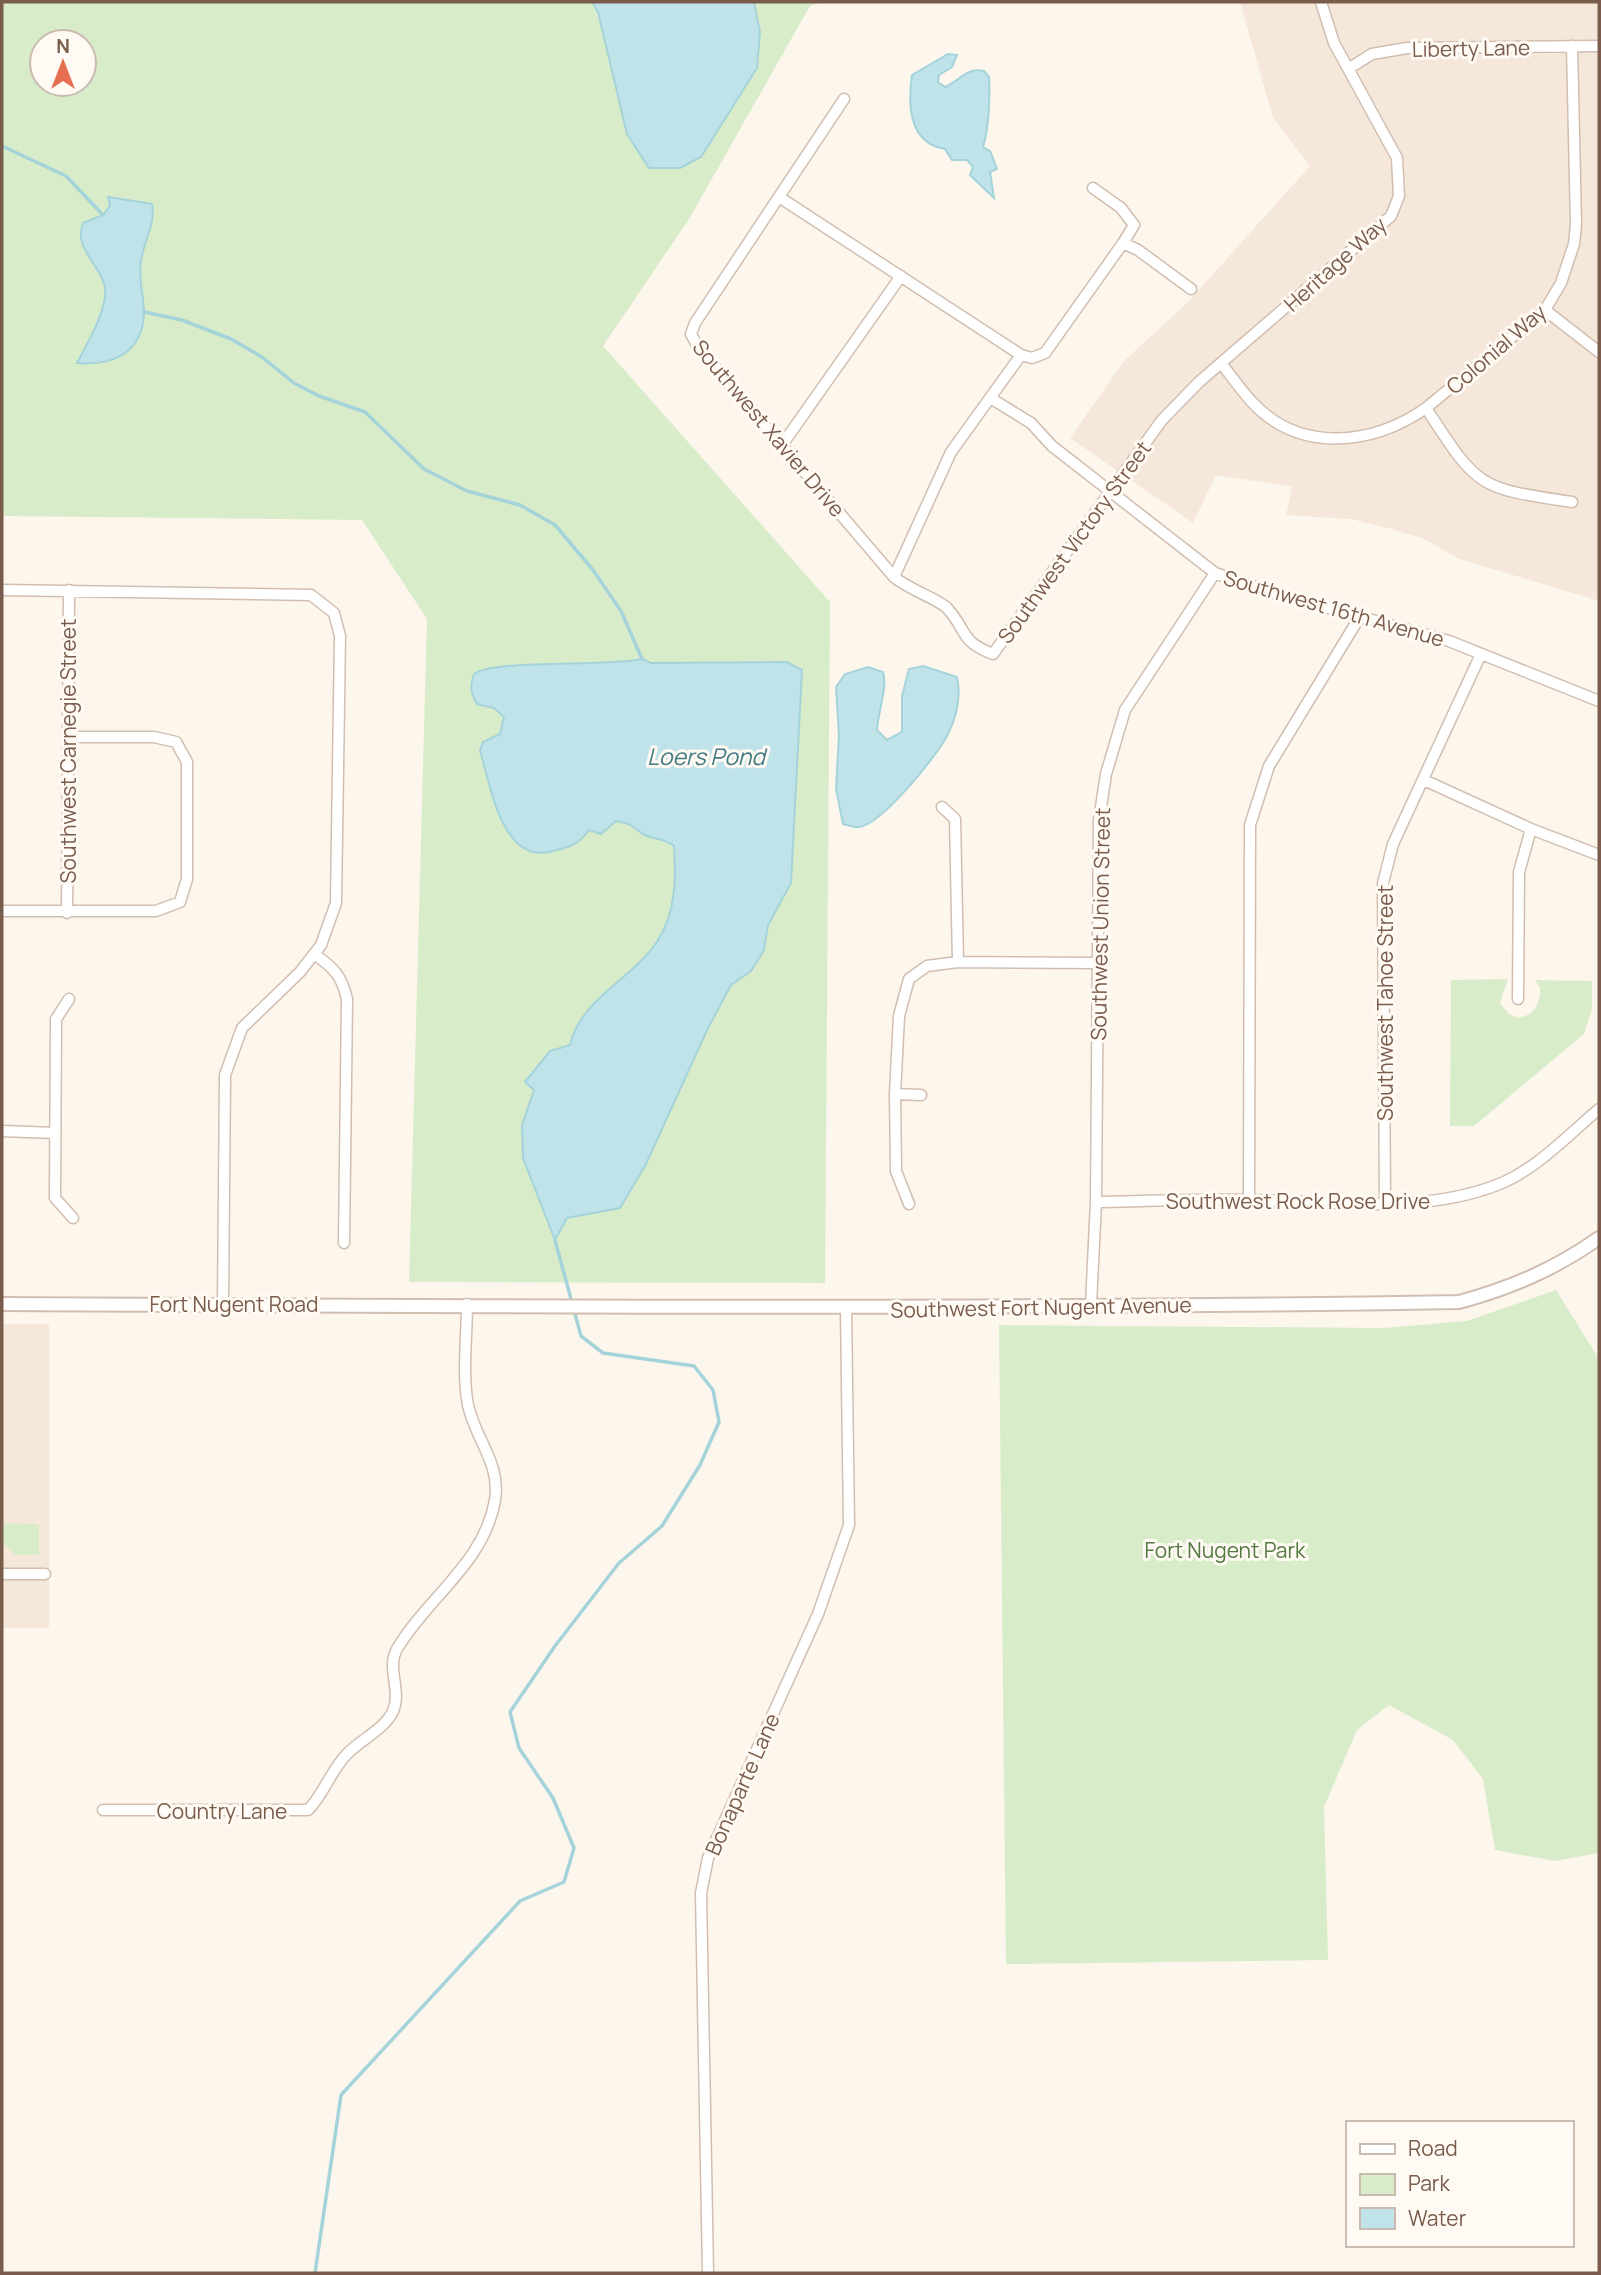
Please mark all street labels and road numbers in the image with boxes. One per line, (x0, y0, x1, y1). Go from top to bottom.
street label: Liberty Lane (1412, 33, 1530, 63)
street label: Heritage Way (1278, 210, 1392, 318)
street label: Colonial Way (1440, 298, 1552, 400)
street label: Southwest Xavier Drive (687, 334, 851, 522)
street label: Southwest Victory Street (991, 435, 1157, 649)
street label: Southwest 16th Avenue (1220, 563, 1448, 653)
street label: Southwest Carnegie Street (54, 619, 82, 883)
street label: Southwest Union Street (1084, 807, 1116, 1041)
street label: Southwest Tahoe Street (1371, 885, 1399, 1121)
street label: Southwest Rock Rose Drive (1166, 1187, 1430, 1215)
street label: Fort Nugent Road (150, 1290, 318, 1318)
street label: Southwest Fort Nugent Avenue (890, 1290, 1192, 1324)
street label: Bonaparte Lane (698, 1709, 786, 1859)
street label: Country Lane (157, 1797, 287, 1825)

